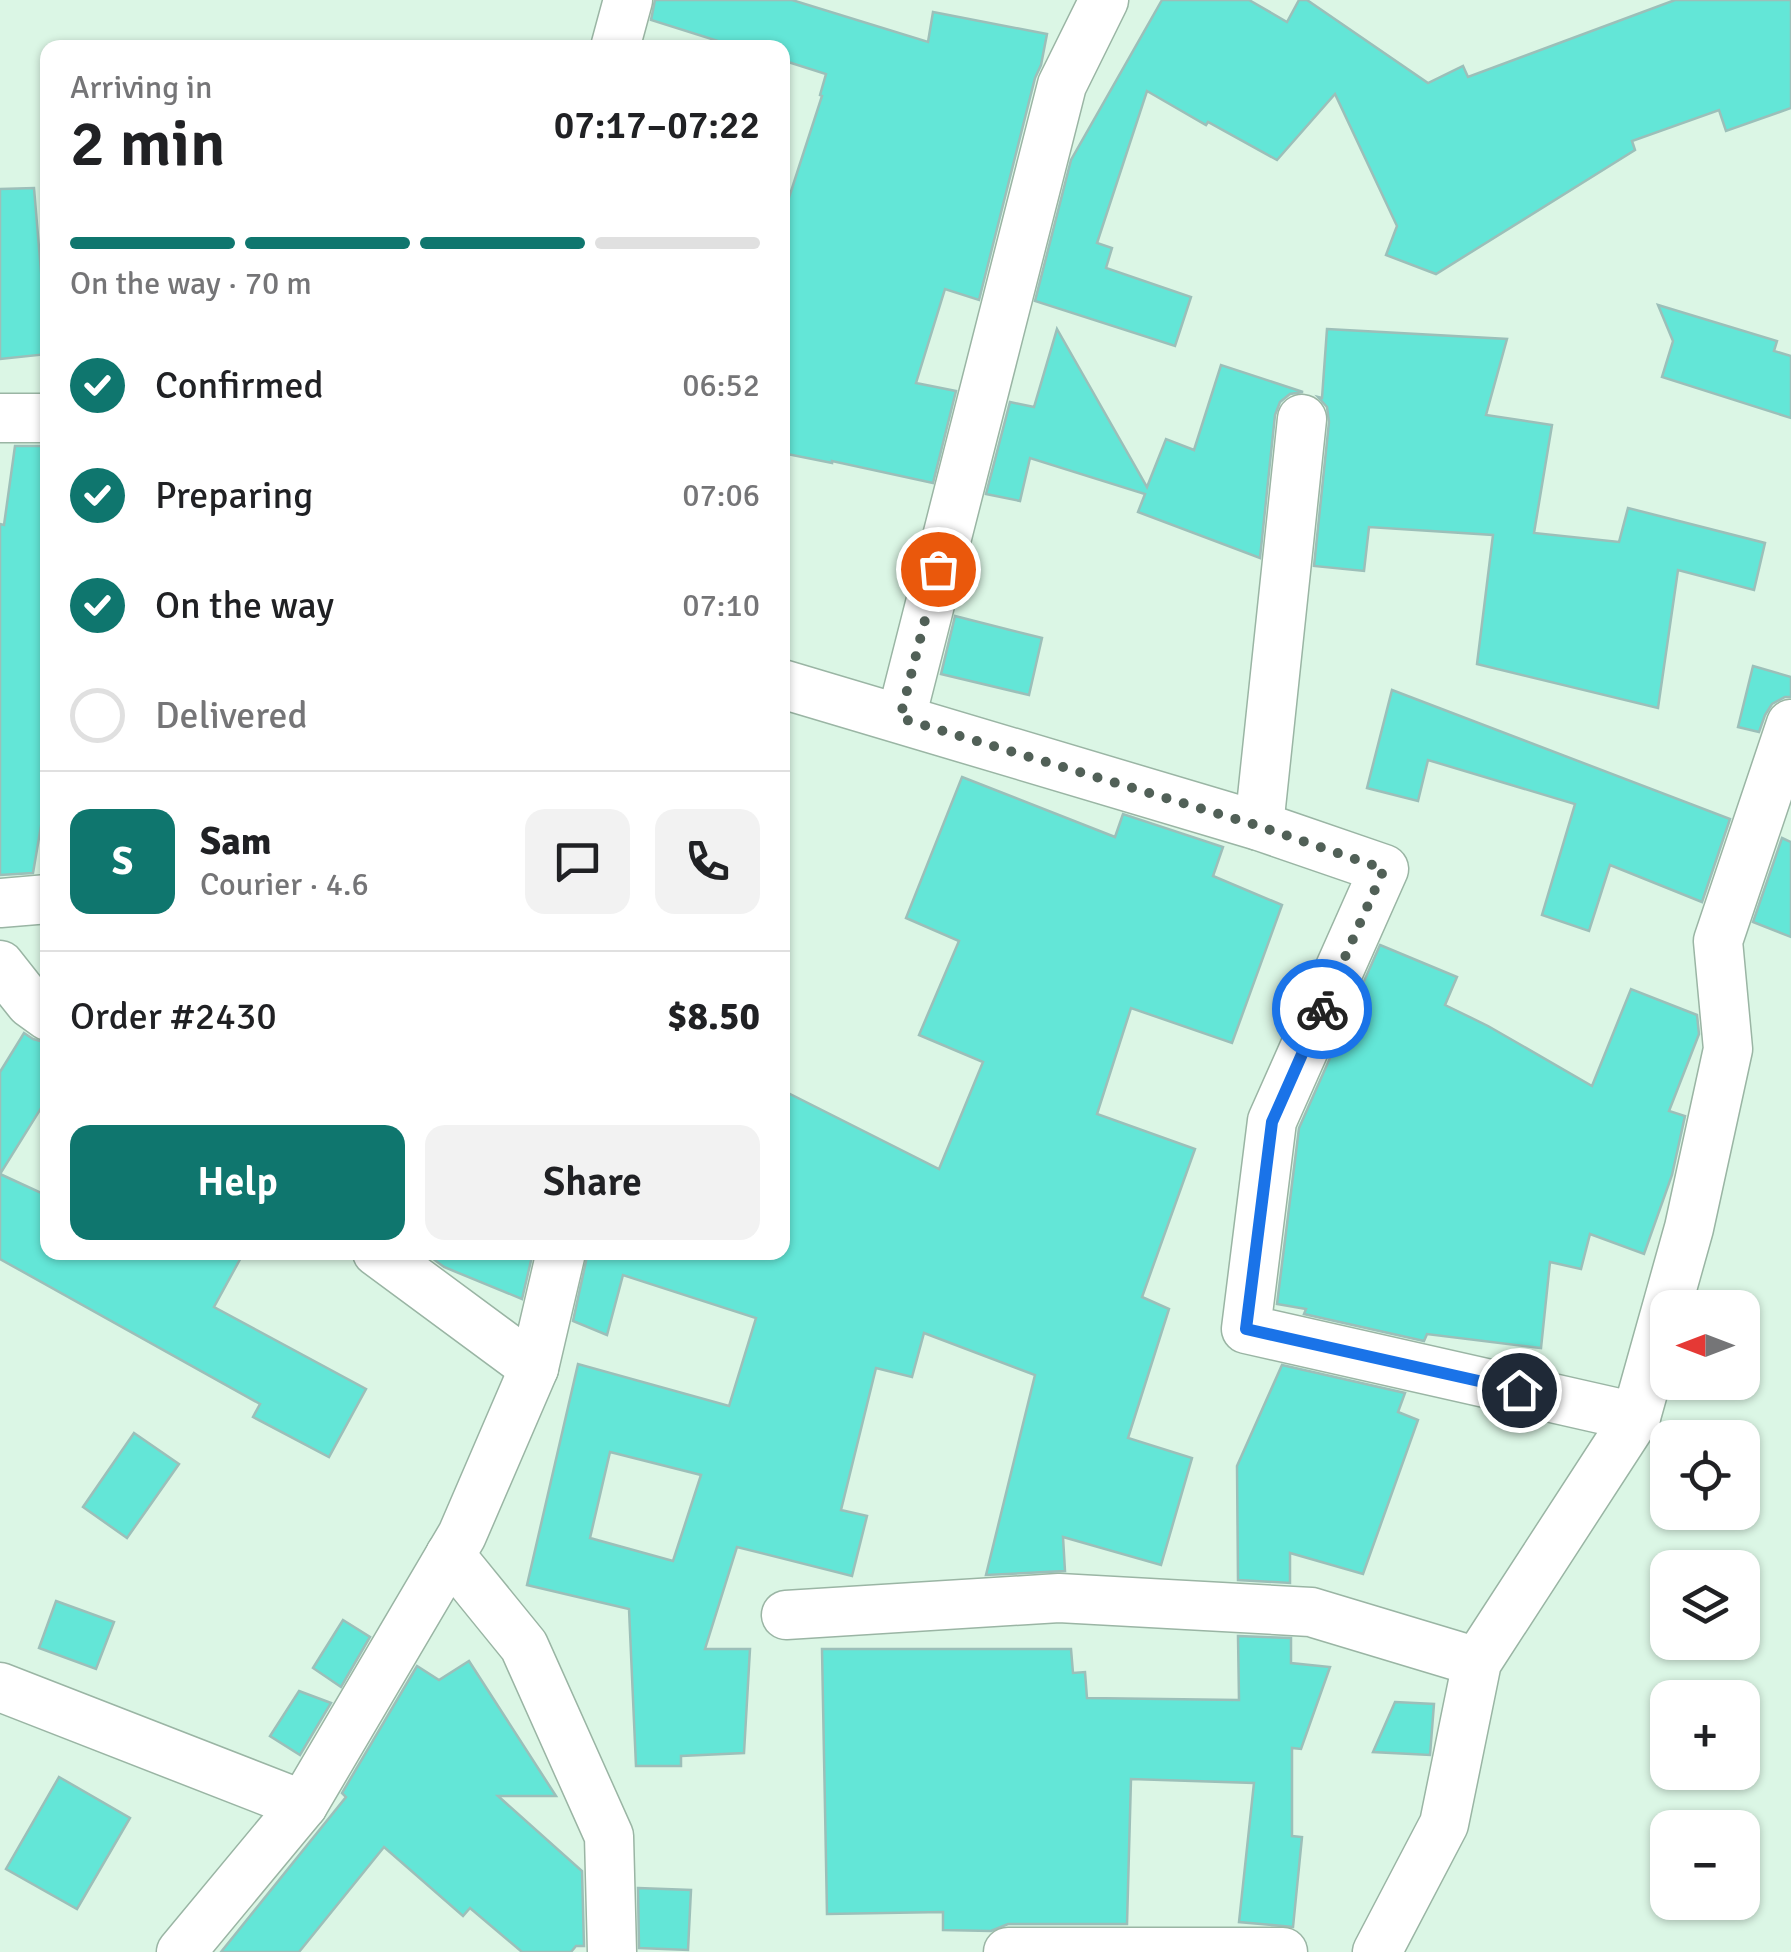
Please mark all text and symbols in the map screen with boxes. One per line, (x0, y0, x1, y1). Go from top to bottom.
text: Arriving in (70, 68, 212, 107)
text: 07:17–07:22 (554, 102, 760, 149)
text: 2 min (70, 104, 226, 184)
text: On the way · 70 m (70, 264, 312, 303)
icon: check (70, 358, 125, 413)
text: Confirmed (155, 362, 324, 409)
text: 06:52 (682, 366, 760, 405)
icon: check (70, 468, 125, 523)
text: Preparing (155, 472, 313, 519)
text: 07:06 (682, 476, 760, 515)
pin (896, 527, 981, 612)
icon: bag (911, 542, 966, 597)
icon: check (70, 578, 125, 633)
text: On the way (155, 582, 334, 629)
text: 07:10 (682, 586, 760, 625)
text: Delivered (155, 692, 308, 739)
button: chat (525, 809, 630, 914)
button: phone (655, 809, 760, 914)
text: Sam (200, 818, 271, 865)
text: S (112, 838, 133, 885)
text: Courier · 4.6 (200, 865, 369, 904)
courier (1272, 959, 1372, 1059)
icon: bike (1295, 982, 1350, 1037)
text: Order #2430 (70, 993, 277, 1040)
text: $8.50 (667, 993, 760, 1040)
button: Help (70, 1125, 405, 1240)
button: Share (425, 1125, 760, 1240)
north arrow (1650, 1290, 1760, 1400)
map controls (1650, 1290, 1760, 1920)
pin (1477, 1348, 1562, 1433)
icon: home (1492, 1363, 1547, 1418)
button: locate (1650, 1420, 1760, 1530)
button: layers (1650, 1550, 1760, 1660)
button: + (1650, 1680, 1760, 1790)
button: − (1650, 1810, 1760, 1920)

